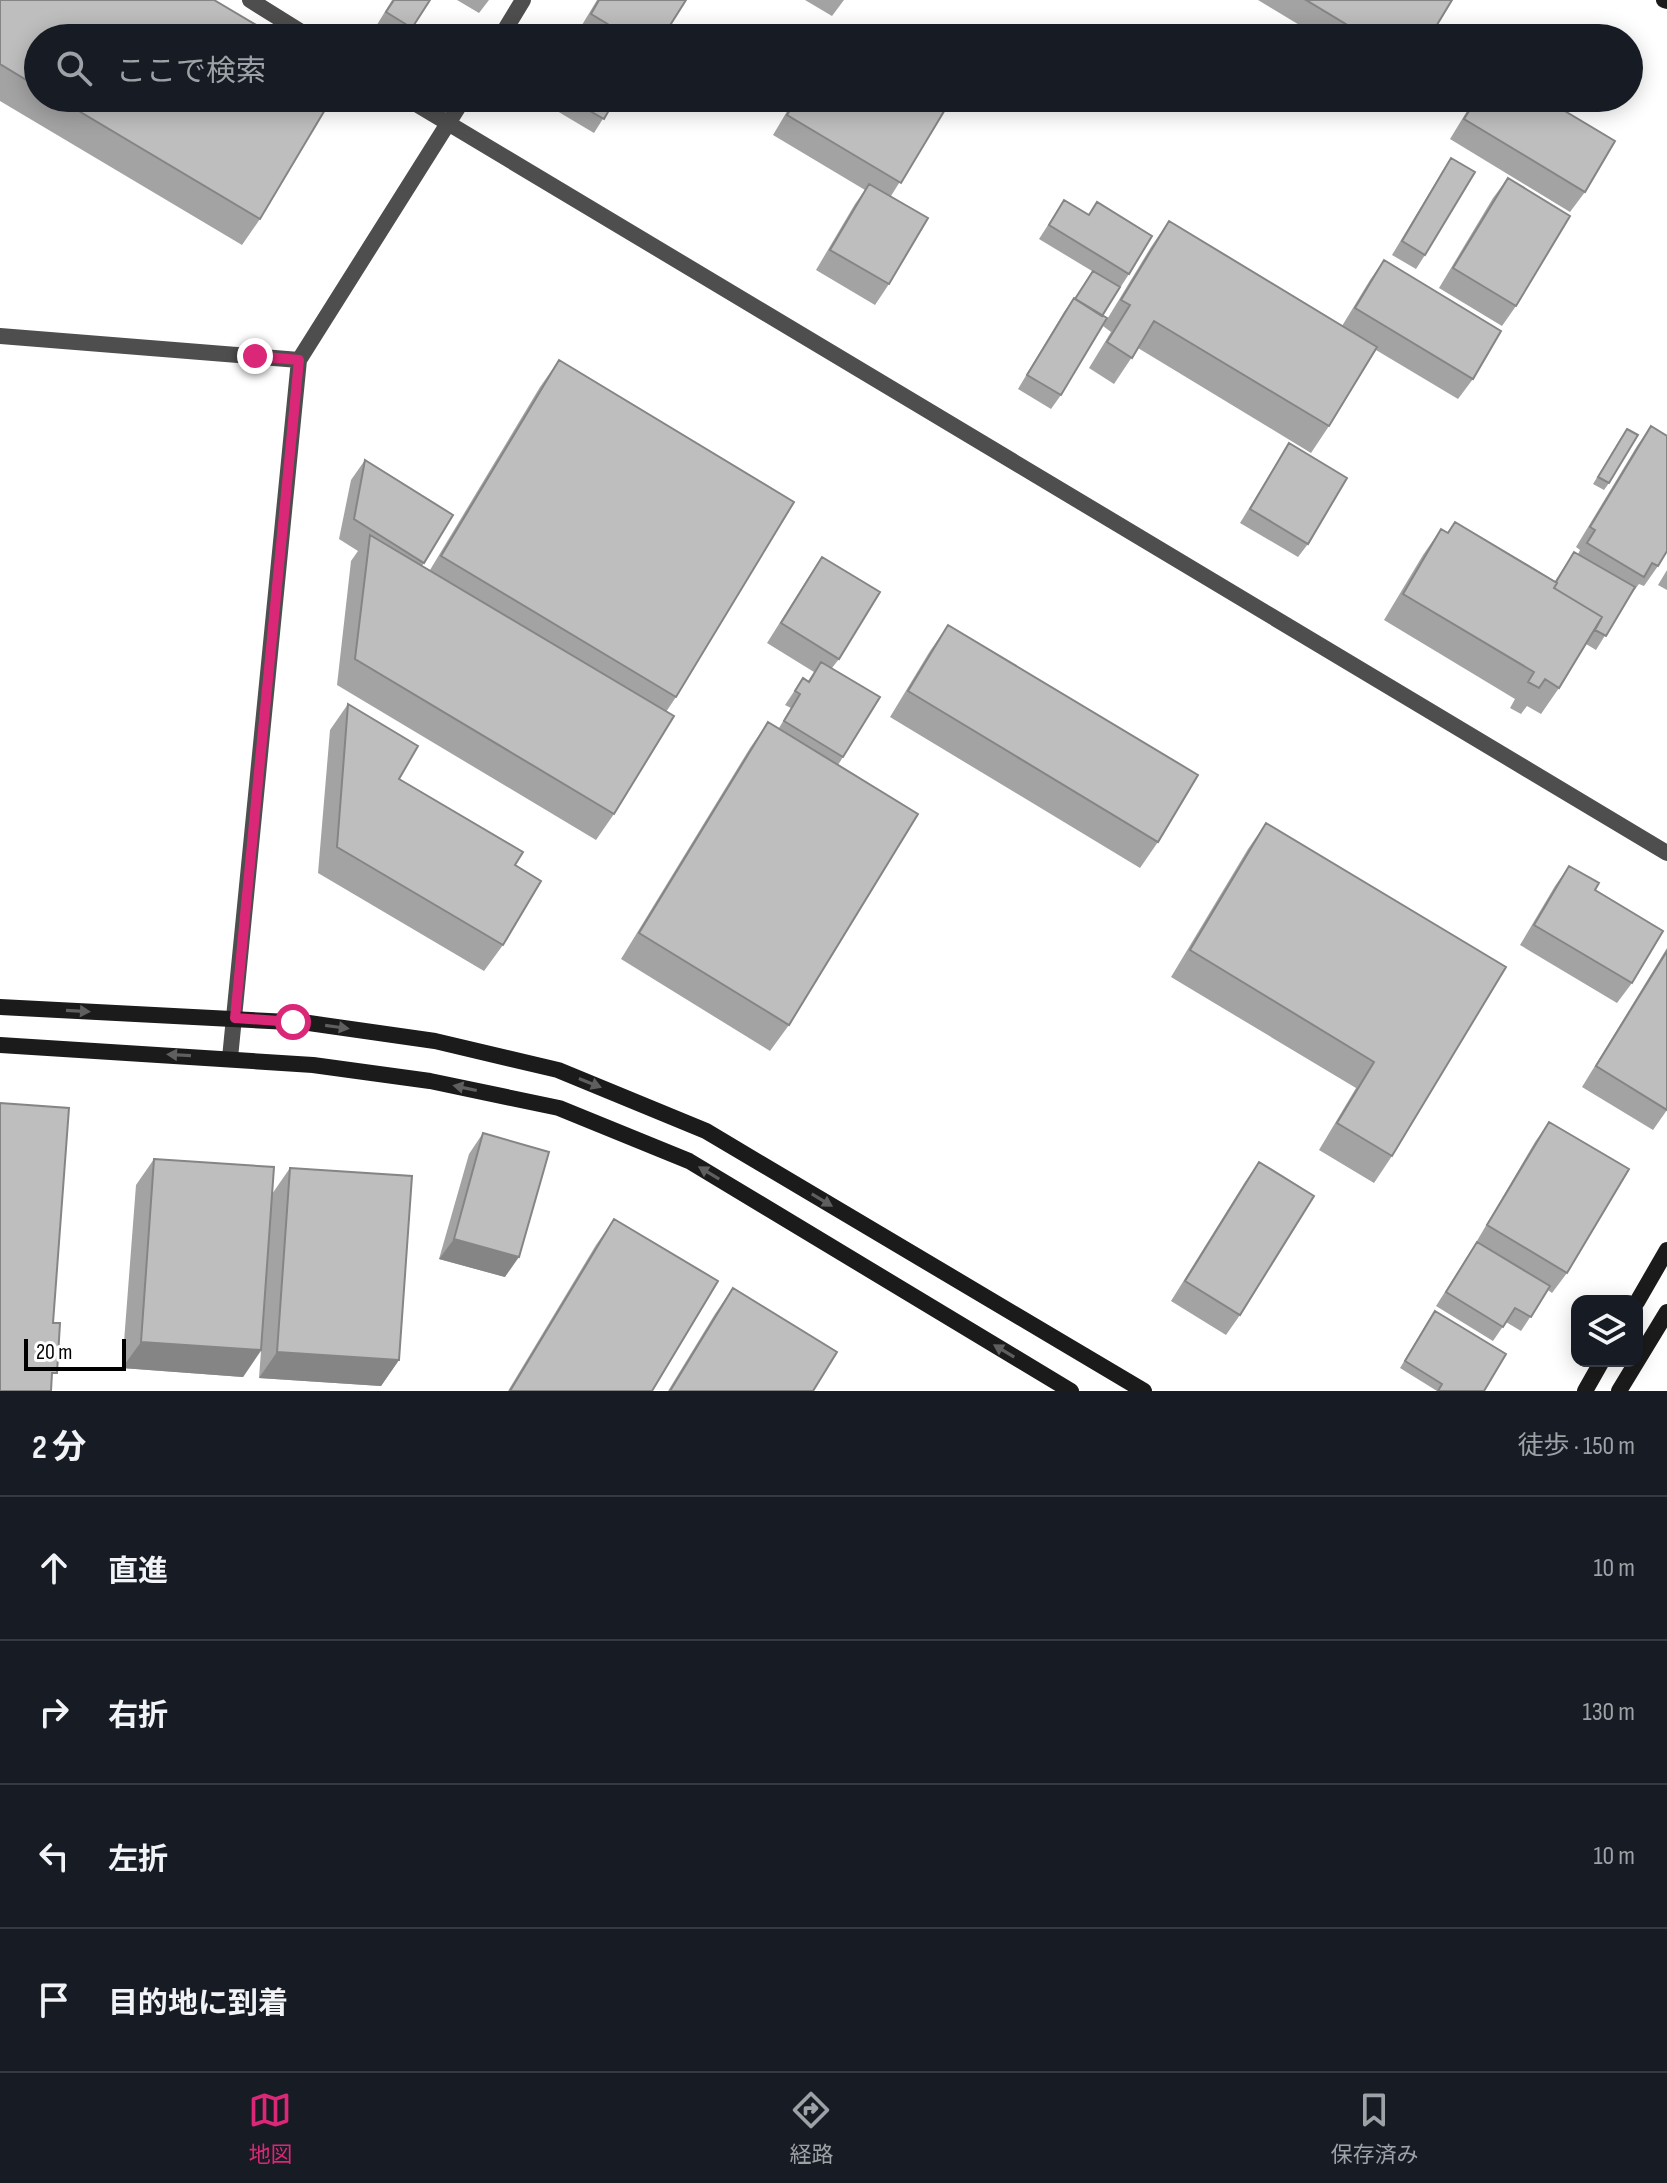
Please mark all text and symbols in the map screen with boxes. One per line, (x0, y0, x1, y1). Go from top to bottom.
search box (24, 24, 1643, 112)
icon: search (52, 46, 96, 90)
text: ここで検索 (116, 54, 266, 90)
route end (237, 338, 273, 374)
one-way arrow (66, 1004, 91, 1017)
route start (275, 1004, 311, 1040)
one-way arrow (325, 1021, 350, 1034)
one-way arrow (166, 1049, 191, 1062)
one-way arrow (578, 1077, 602, 1090)
one-way arrow (452, 1081, 477, 1094)
one-way arrow (698, 1167, 720, 1181)
one-way arrow (811, 1192, 833, 1206)
map controls (1571, 1295, 1643, 1367)
button: layers (1571, 1295, 1643, 1367)
scale bar (24, 1335, 126, 1371)
text: 20 m (36, 1339, 73, 1366)
one-way arrow (993, 1344, 1015, 1358)
text: 2 分 (32, 1427, 86, 1468)
text: 徒歩 · 150 m (1518, 1431, 1635, 1462)
icon: ahead (32, 1546, 76, 1590)
text: 10 m (1593, 1553, 1635, 1584)
text: 直進 (108, 1554, 168, 1590)
icon: right (32, 1690, 76, 1734)
text: 130 m (1583, 1697, 1635, 1728)
text: 右折 (108, 1698, 168, 1734)
icon: left (32, 1834, 76, 1878)
text: 10 m (1593, 1841, 1635, 1872)
text: 左折 (108, 1842, 168, 1878)
icon: arrive (32, 1978, 76, 2022)
text: 目的地に到着 (108, 1986, 288, 2022)
tab: 地図 (248, 2088, 293, 2169)
tab: 経路 (789, 2088, 834, 2169)
tab: 保存済み (1330, 2088, 1419, 2169)

